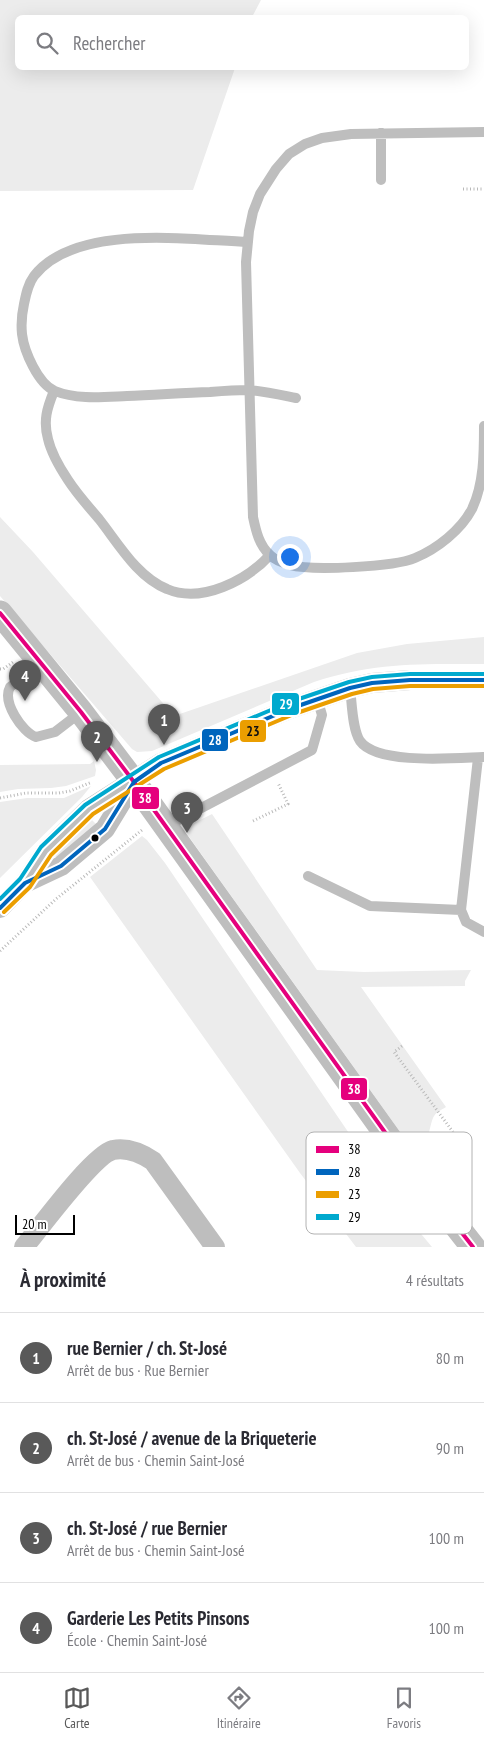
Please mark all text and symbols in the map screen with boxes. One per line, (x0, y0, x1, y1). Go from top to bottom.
search box (15, 15, 469, 70)
icon: search (33, 29, 61, 57)
text: Rechercher (73, 31, 145, 55)
your location (277, 544, 303, 570)
pin: 4 (9, 660, 41, 701)
line badge: 29 (271, 692, 300, 716)
text: 29 (279, 695, 293, 713)
pin: 1 (148, 704, 180, 745)
line badge: 23 (239, 719, 267, 743)
pin: 2 (81, 721, 113, 762)
text: 23 (246, 722, 260, 740)
line badge: 28 (201, 728, 229, 752)
text: 28 (208, 731, 222, 749)
line badge: 38 (131, 786, 160, 810)
text: 38 (138, 789, 152, 807)
pin: 3 (171, 792, 203, 833)
unlabelled marker (90, 833, 100, 843)
line badge: 38 (340, 1077, 368, 1101)
text: 38 (347, 1080, 361, 1098)
legend (306, 1132, 472, 1234)
text: 38 (348, 1140, 361, 1158)
text: 28 (348, 1163, 361, 1181)
text: 23 (348, 1185, 361, 1203)
text: 29 (348, 1208, 361, 1226)
scale bar (15, 1212, 75, 1235)
text: 20 m (22, 1215, 47, 1233)
text: À proximité (20, 1266, 106, 1293)
text: 4 résultats (406, 1270, 464, 1290)
text: rue Bernier / ch. St-José (67, 1336, 227, 1360)
text: 1 (32, 1348, 40, 1368)
text: 80 m (436, 1348, 464, 1368)
text: Arrêt de bus · Rue Bernier (67, 1360, 209, 1380)
text: ch. St-José / avenue de la Briqueterie (67, 1426, 317, 1450)
text: 2 (32, 1438, 40, 1458)
text: 90 m (436, 1438, 464, 1458)
text: Arrêt de bus · Chemin Saint-José (67, 1450, 245, 1470)
text: ch. St-José / rue Bernier (67, 1516, 227, 1540)
text: 3 (32, 1528, 40, 1548)
text: 100 m (429, 1528, 464, 1548)
text: Arrêt de bus · Chemin Saint-José (67, 1540, 245, 1560)
text: Garderie Les Petits Pinsons (67, 1606, 249, 1630)
text: 4 (32, 1618, 40, 1638)
text: 100 m (429, 1618, 464, 1638)
text: École · Chemin Saint-José (67, 1630, 207, 1650)
tab: Carte (63, 1684, 91, 1732)
tab: Itinéraire (217, 1684, 261, 1732)
tab: Favoris (387, 1684, 421, 1732)

